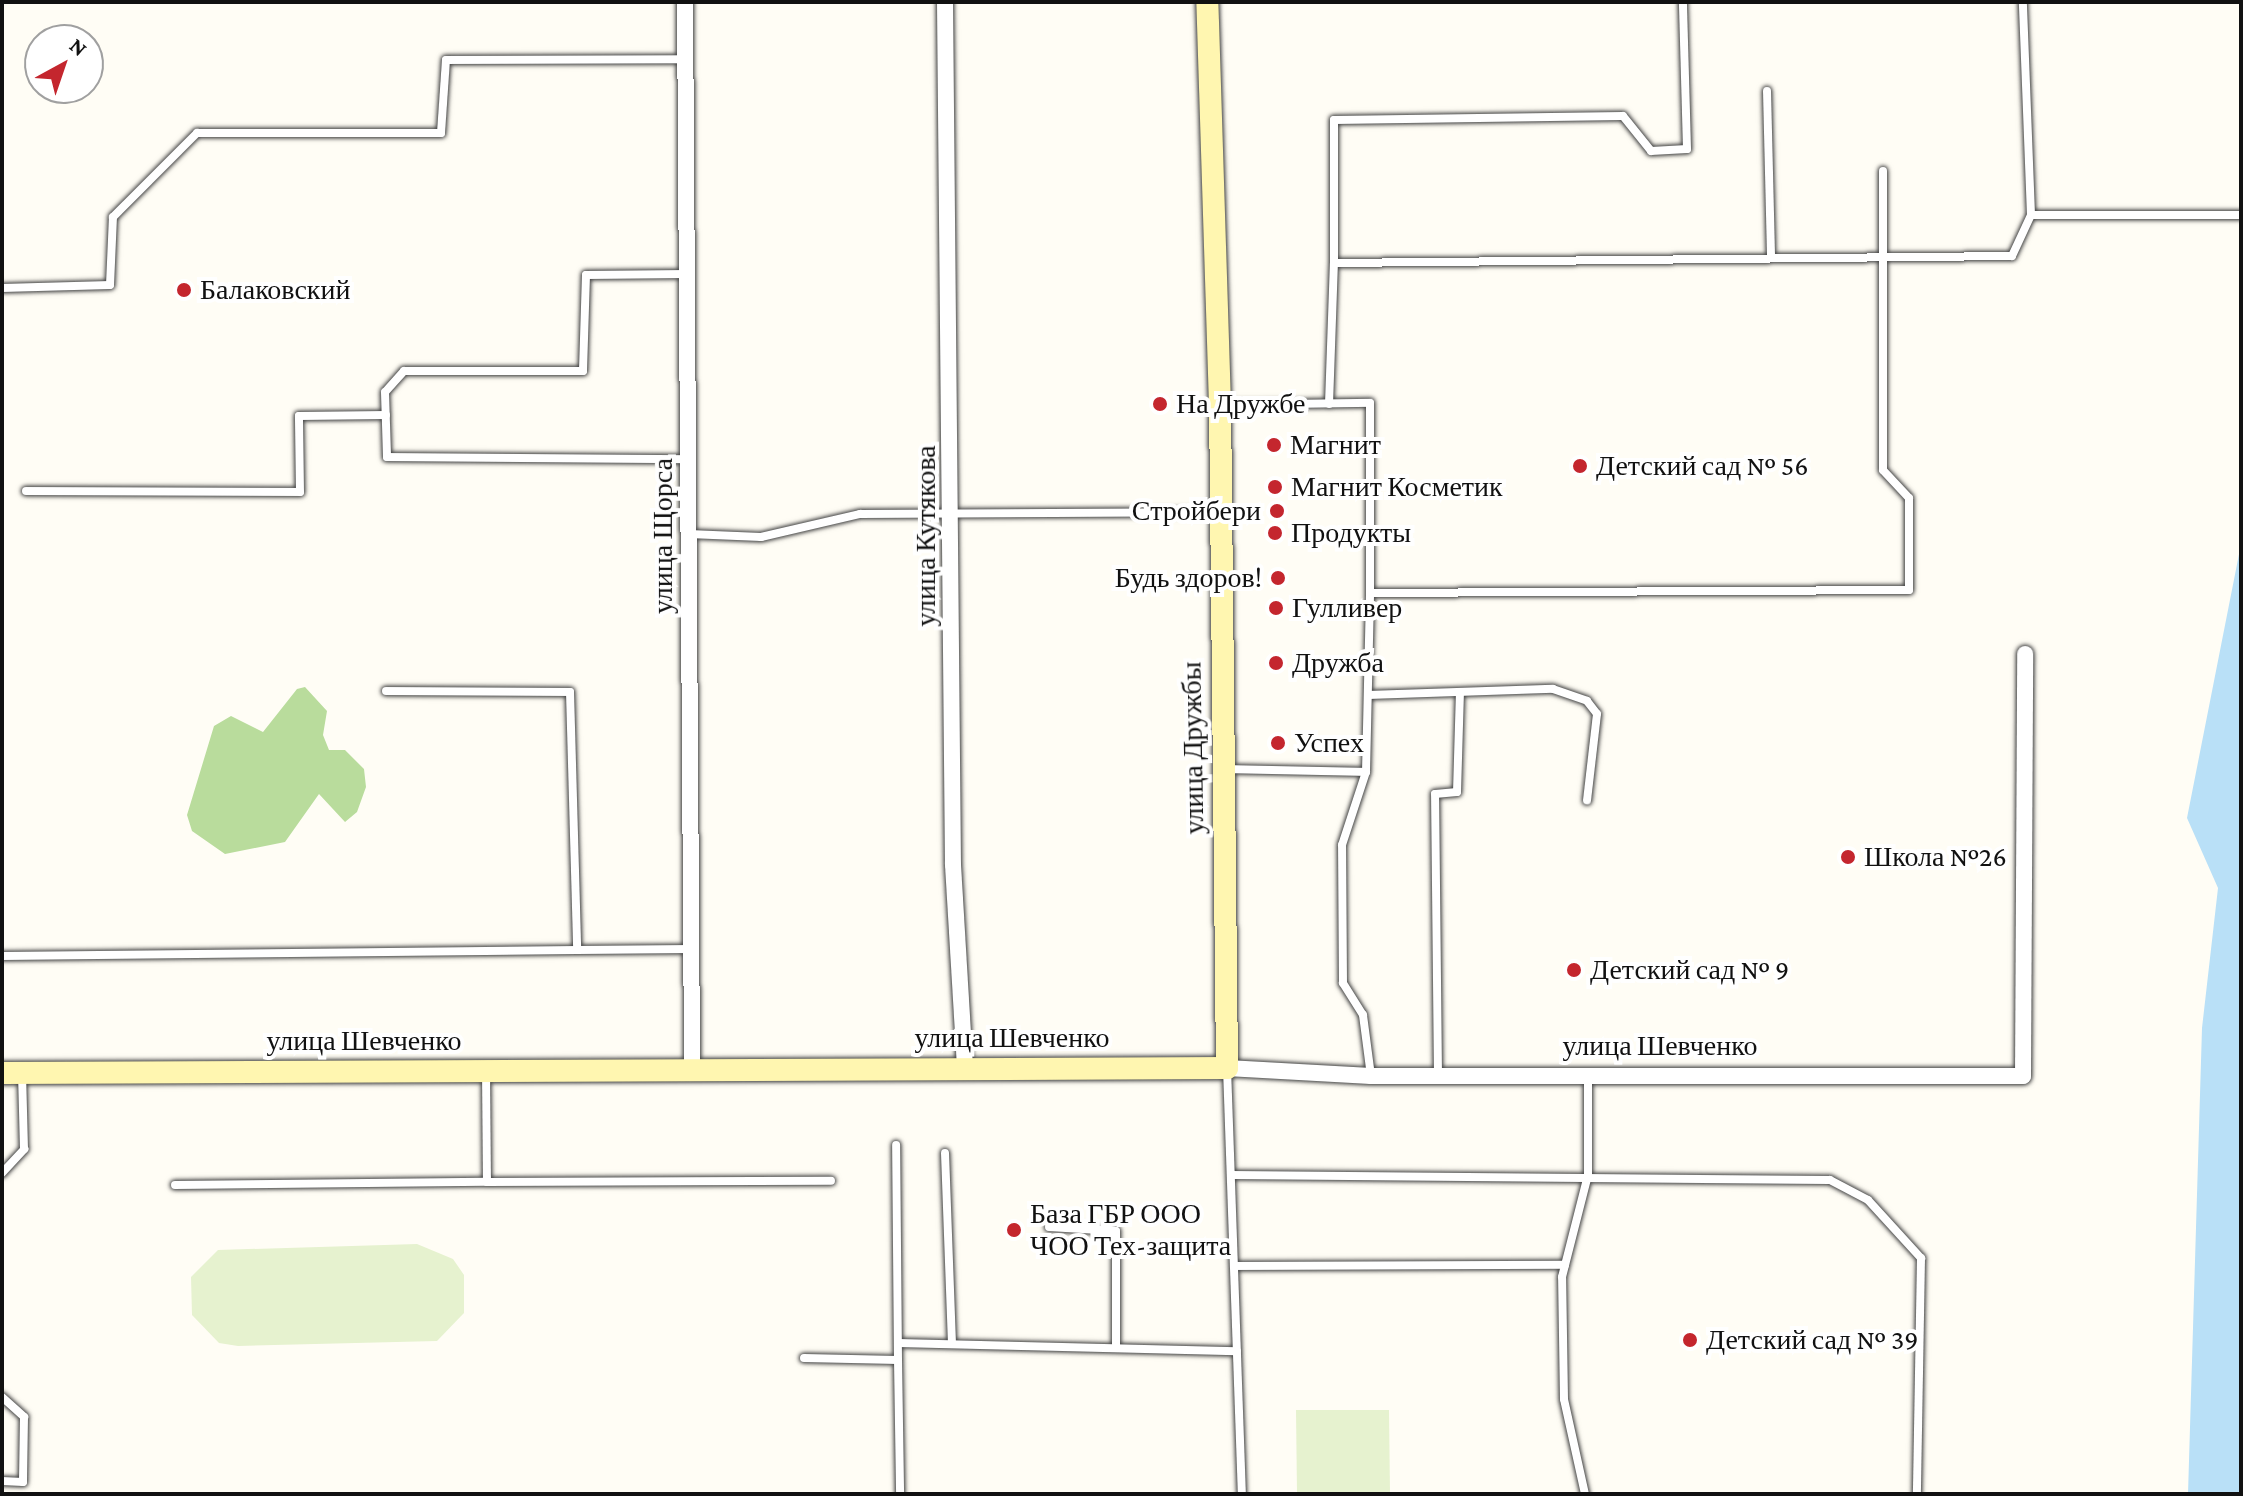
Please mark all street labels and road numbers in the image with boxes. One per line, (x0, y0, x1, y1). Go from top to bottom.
street label: улица Кутякова (909, 445, 943, 627)
street label: улица Щорса (646, 458, 680, 614)
street label: улица Дружбы (1175, 661, 1211, 835)
street label: улица Шевченко (915, 1021, 1109, 1055)
street label: улица Шевченко (267, 1024, 461, 1058)
street label: улица Шевченко (1563, 1029, 1757, 1063)

